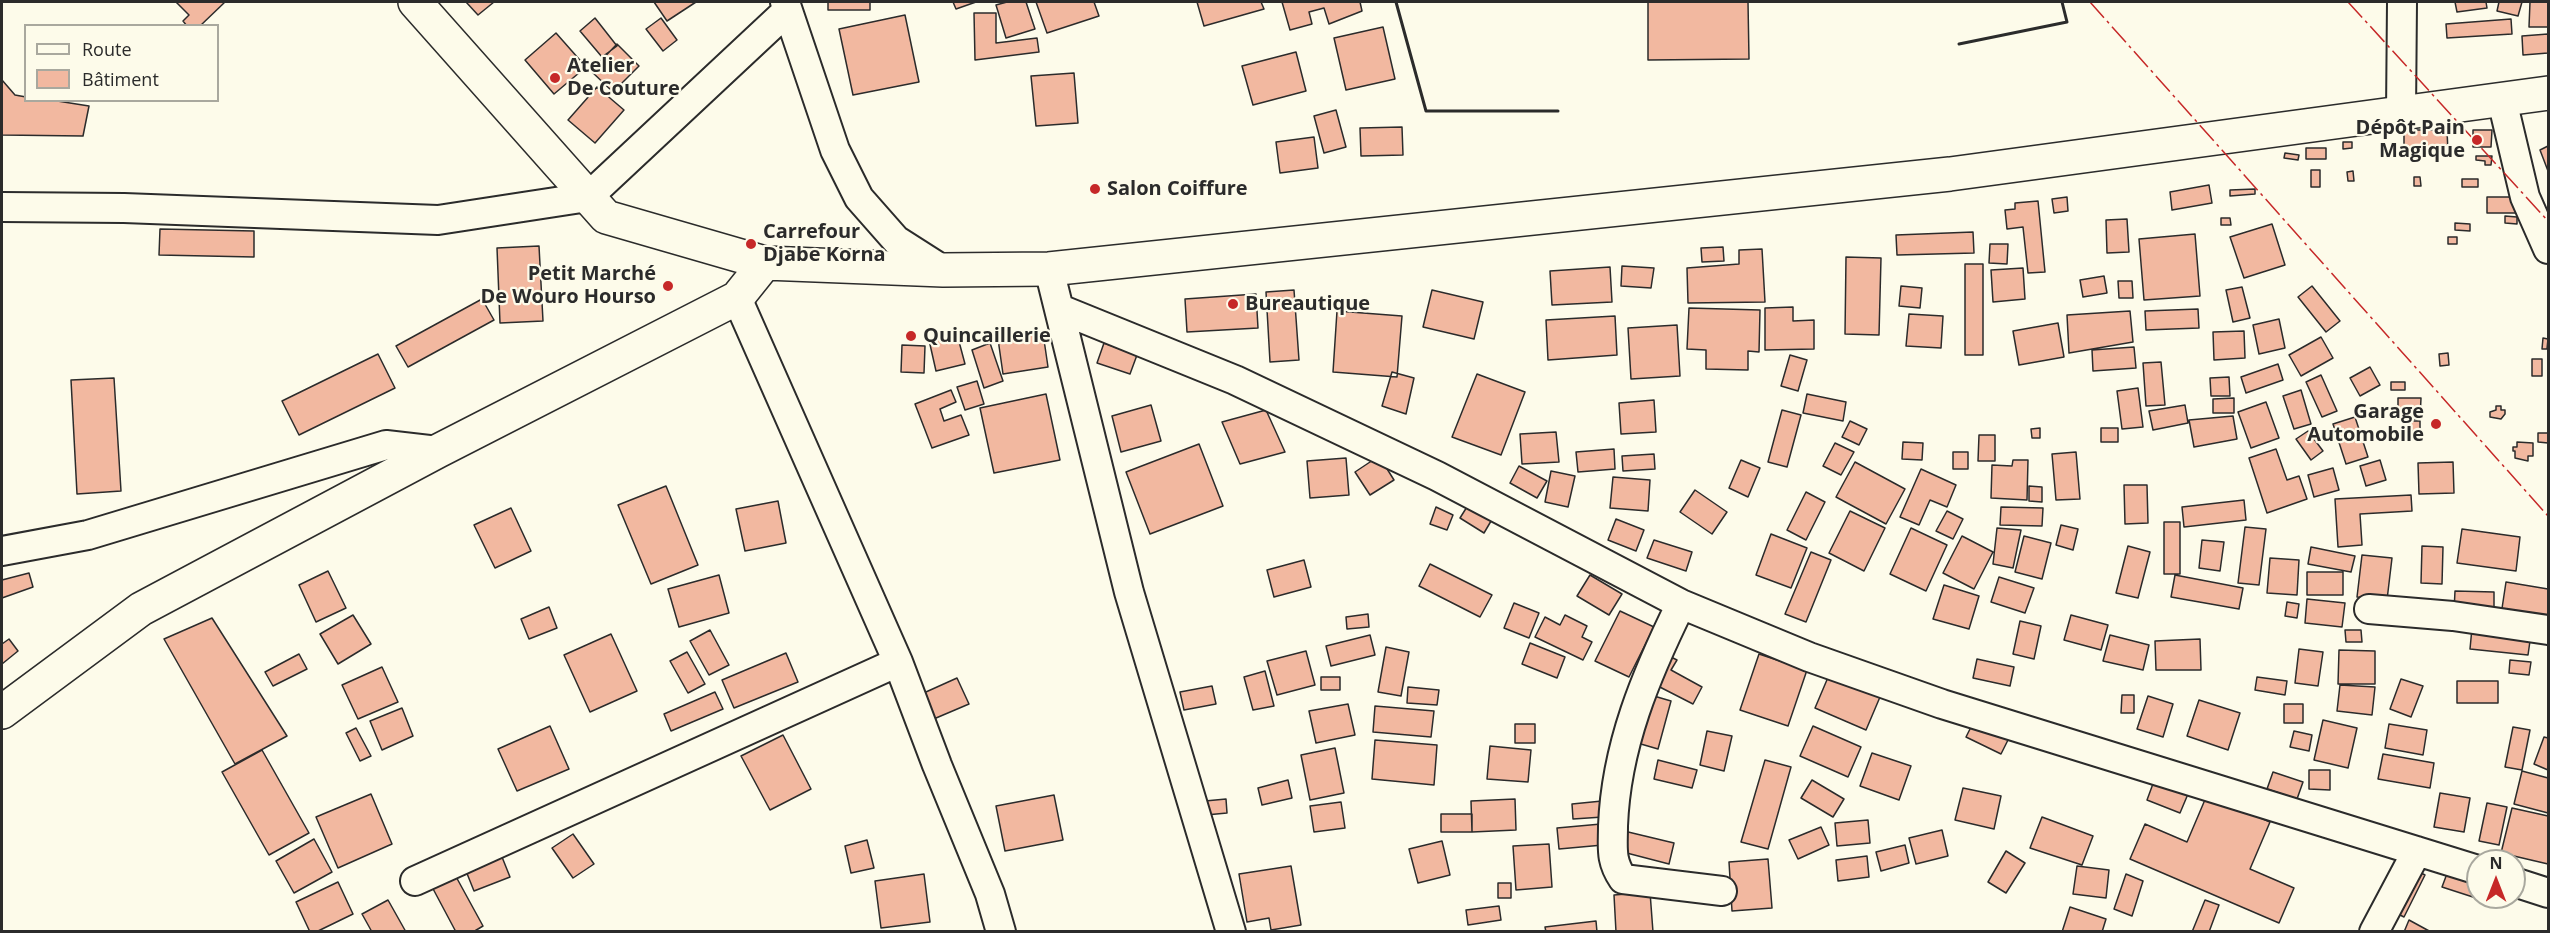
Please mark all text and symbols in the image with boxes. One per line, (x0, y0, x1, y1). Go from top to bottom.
legend (24, 24, 219, 102)
text: Route (82, 37, 132, 61)
place label: Atelier De Couture (567, 54, 680, 101)
text: Bâtiment (82, 67, 159, 91)
marker: Atelier De Couture (548, 71, 562, 85)
place label: Dépôt Pain Magique (2356, 116, 2465, 163)
marker: Dépôt Pain Magique (2470, 133, 2484, 147)
place label: Salon Coiffure (1107, 177, 1248, 201)
marker: Salon Coiffure (1088, 182, 1102, 196)
place label: Carrefour Djabe Korna (763, 220, 886, 267)
marker: Carrefour Djabe Korna (744, 237, 758, 251)
place label: Petit Marché De Wouro Hourso (480, 262, 656, 309)
marker: Petit Marché De Wouro Hourso (661, 279, 675, 293)
place label: Bureautique (1245, 292, 1370, 316)
marker: Bureautique (1226, 297, 1240, 311)
place label: Quincaillerie (923, 324, 1051, 348)
marker: Quincaillerie (904, 329, 918, 343)
place label: Garage Automobile (2307, 400, 2424, 447)
marker: Garage Automobile (2429, 417, 2443, 431)
north arrow (2466, 849, 2526, 909)
text: N (2489, 852, 2503, 874)

